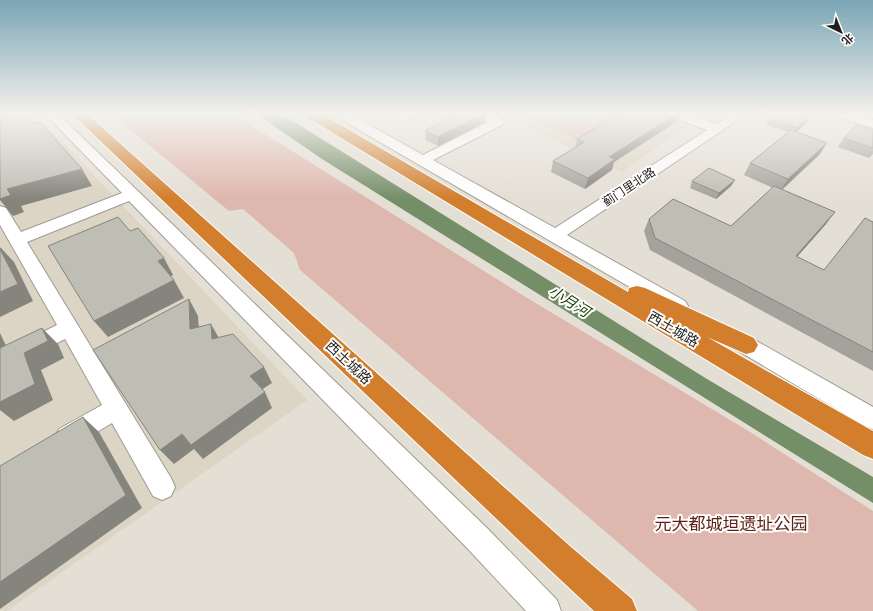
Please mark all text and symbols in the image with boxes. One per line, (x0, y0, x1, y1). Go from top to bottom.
north arrow (821, 12, 861, 52)
text: 北 (840, 31, 855, 47)
street label: 蓟门里北路 (600, 165, 657, 208)
water label: 小月河 (546, 283, 595, 322)
street label: 西土城路 (645, 309, 701, 350)
street label: 西土城路 (323, 338, 374, 387)
park label: 元大都城垣遗址公园 (655, 515, 808, 533)

